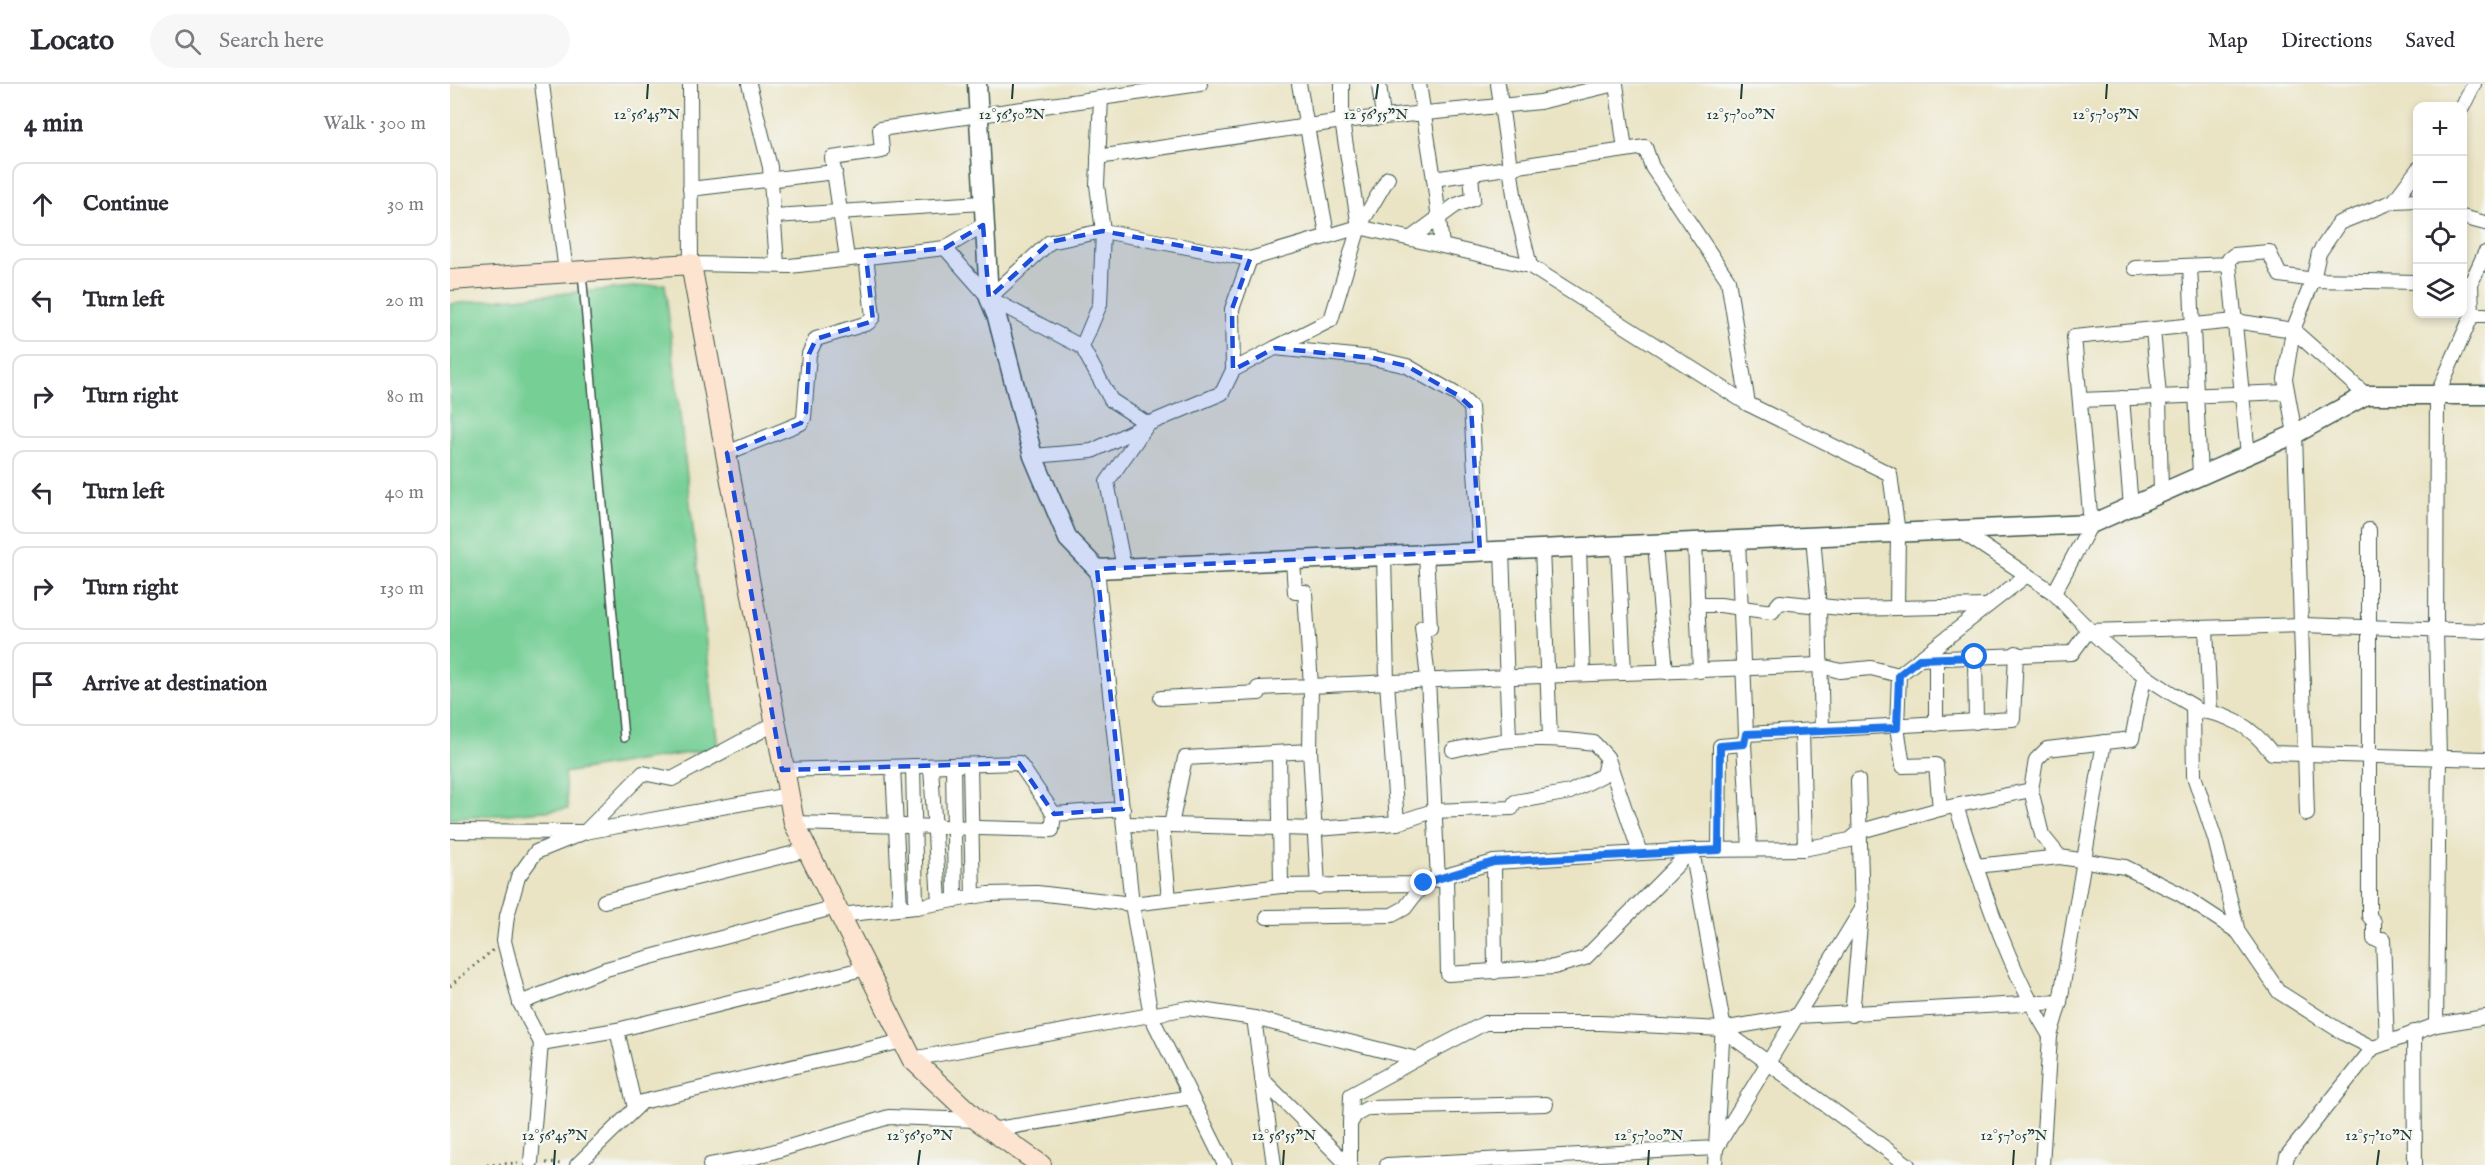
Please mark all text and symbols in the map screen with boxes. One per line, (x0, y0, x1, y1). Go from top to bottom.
search box (150, 14, 570, 68)
text: Locato (30, 24, 114, 59)
icon: search (171, 25, 204, 58)
text: Search here (219, 27, 324, 55)
text: Map (2208, 28, 2248, 55)
text: Directions (2281, 28, 2372, 55)
text: Saved (2405, 28, 2455, 55)
map controls (2413, 102, 2467, 318)
button: + (2413, 102, 2467, 156)
text: 12°56'45"N (614, 105, 680, 124)
text: 12°56'50"N (979, 105, 1045, 124)
text: 12°56'55"N (1344, 105, 1408, 124)
text: 12°57'00"N (1706, 105, 1776, 124)
text: 12°57'05"N (2072, 105, 2140, 124)
text: 4 min (24, 107, 83, 140)
text: Walk · 300 m (323, 111, 426, 136)
button: − (2413, 156, 2467, 210)
icon: ahead (26, 188, 59, 221)
text: Continue (83, 190, 169, 218)
text: 30 m (387, 192, 424, 217)
button: locate (2413, 210, 2467, 264)
button: layers (2413, 264, 2467, 318)
icon: left (26, 284, 59, 317)
text: Turn left (83, 286, 165, 314)
text: 20 m (385, 288, 424, 313)
icon: right (26, 380, 59, 413)
text: Turn right (83, 382, 178, 410)
text: 80 m (387, 384, 424, 409)
icon: left (26, 476, 59, 509)
text: Turn left (83, 478, 165, 506)
text: 40 m (385, 480, 424, 505)
icon: right (26, 572, 59, 605)
text: Turn right (83, 574, 178, 602)
text: 130 m (379, 576, 424, 601)
route start (1961, 643, 1987, 669)
icon: arrive (26, 668, 59, 701)
text: Arrive at destination (83, 670, 267, 698)
route end (1410, 869, 1436, 895)
text: 12°56'45"N (522, 1126, 588, 1145)
text: 12°56'50"N (887, 1126, 953, 1145)
text: 12°56'55"N (1252, 1126, 1316, 1145)
text: 12°57'00"N (1614, 1126, 1684, 1145)
text: 12°57'05"N (1980, 1126, 2048, 1145)
text: 12°57'10"N (2345, 1126, 2413, 1145)

